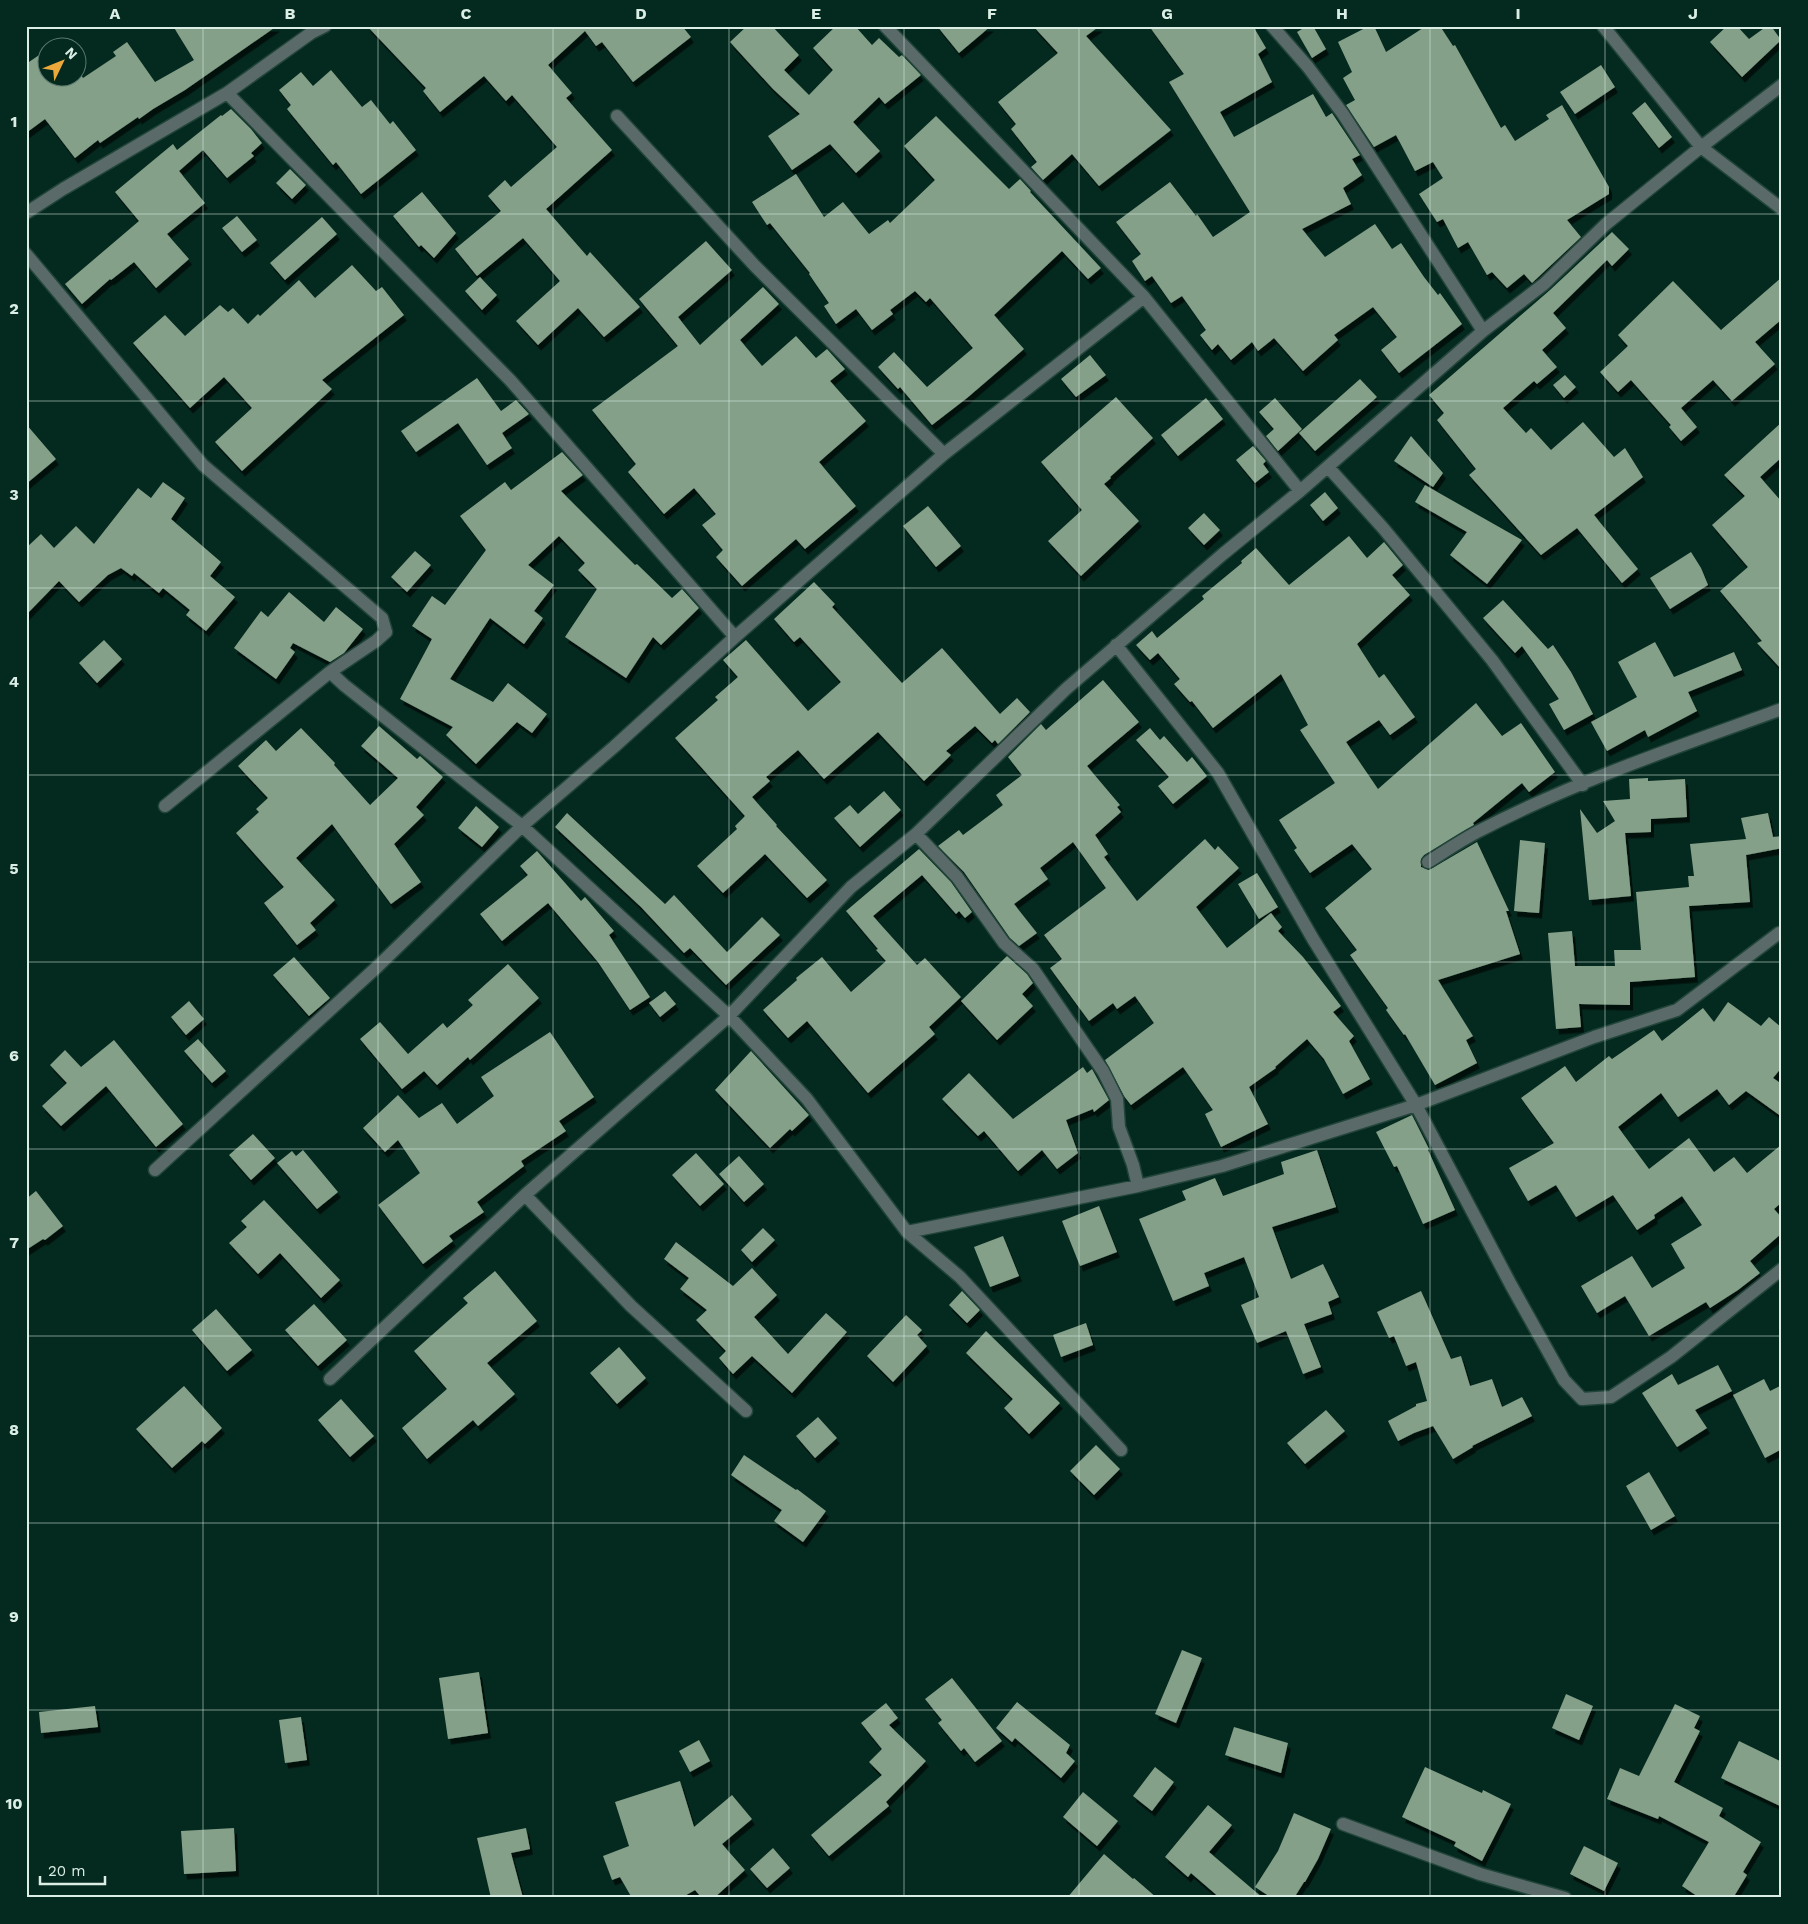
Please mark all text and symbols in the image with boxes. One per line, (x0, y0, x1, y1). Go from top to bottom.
text: A (110, 4, 121, 23)
text: B (285, 4, 296, 23)
text: C (461, 4, 472, 23)
text: D (635, 4, 647, 23)
text: E (811, 4, 821, 23)
text: F (987, 4, 997, 23)
text: G (1161, 4, 1173, 23)
text: H (1336, 4, 1348, 23)
text: I (1515, 4, 1521, 23)
text: J (1688, 4, 1698, 23)
north arrow (38, 38, 88, 88)
text: N (62, 44, 81, 62)
text: 1 (11, 112, 17, 131)
text: 2 (9, 299, 19, 318)
text: 3 (9, 485, 19, 504)
text: 4 (9, 672, 19, 691)
text: 5 (9, 859, 19, 878)
text: 6 (9, 1046, 19, 1065)
text: 7 (9, 1233, 19, 1252)
text: 8 (9, 1420, 19, 1439)
text: 9 (9, 1607, 19, 1626)
text: 10 (5, 1794, 23, 1813)
scale bar (40, 1854, 105, 1886)
text: 20 m (48, 1862, 86, 1880)

